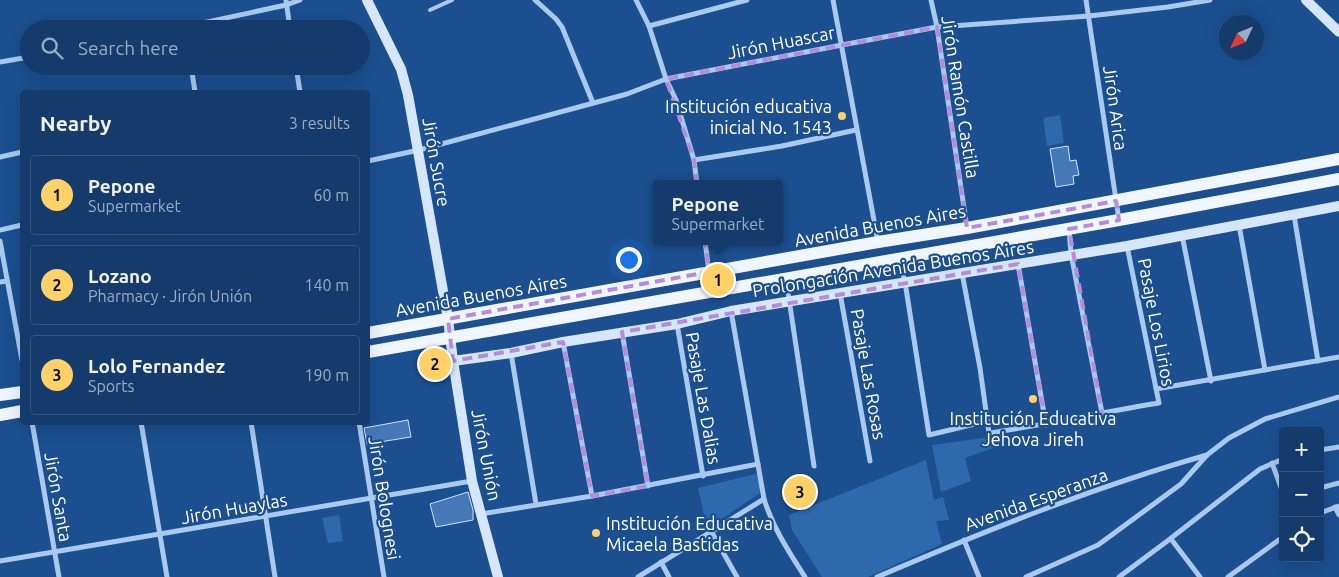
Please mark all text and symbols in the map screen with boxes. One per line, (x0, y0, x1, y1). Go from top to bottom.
street label: Jirón Ramón Castilla (938, 14, 984, 180)
north arrow (1219, 15, 1264, 60)
search box (20, 20, 370, 75)
street label: Jirón Huascar (725, 22, 837, 62)
icon: search (38, 34, 66, 62)
text: Search here (78, 37, 178, 59)
street label: Jirón Arica (1100, 64, 1132, 152)
place label: Institución educativa inicial No. 1543 (665, 96, 832, 137)
marker: Institución educativa inicial No. 1543 (836, 110, 848, 122)
text: Nearby (40, 111, 111, 135)
text: 3 results (289, 114, 350, 132)
street label: Jirón Sucre (419, 116, 455, 208)
text: Pepone (88, 175, 156, 197)
popup (653, 180, 783, 245)
text: 1 (52, 186, 62, 204)
text: 60 m (313, 186, 349, 204)
text: Pepone (672, 193, 739, 215)
text: Supermarket (88, 197, 181, 215)
street label: Avenida Buenos Aires (793, 200, 967, 250)
text: Supermarket (672, 215, 764, 233)
street label: Prolongación Avenida Buenos Aires (751, 236, 1035, 300)
your location (616, 247, 642, 273)
street label: Pasaje Los Lirios (1135, 256, 1179, 388)
pin: 1 (702, 261, 734, 299)
text: Lozano (88, 265, 152, 287)
street label: Avenida Buenos Aires (394, 270, 568, 320)
text: 2 (52, 276, 62, 294)
text: 140 m (304, 276, 349, 294)
text: Pharmacy · Jirón Unión (88, 287, 252, 305)
street label: Pasaje Las Rosas (848, 307, 890, 441)
street label: Pasaje Las Dalias (683, 330, 725, 466)
pin: 2 (419, 345, 451, 383)
text: Lolo Fernandez (88, 355, 225, 377)
text: 3 (52, 366, 62, 384)
text: 190 m (304, 366, 349, 384)
text: Sports (88, 377, 134, 395)
marker: Institución Educativa Jehova Jireh (1027, 393, 1039, 405)
street label: Jirón Unión (468, 408, 506, 502)
place label: Institución Educativa Jehova Jireh (950, 408, 1116, 449)
map controls (1279, 427, 1324, 562)
button: + (1279, 427, 1324, 472)
street label: Jirón Bolognesi (365, 435, 405, 561)
street label: Jirón Santa (41, 451, 77, 543)
street label: Avenida Esperanza (962, 464, 1110, 534)
button: − (1279, 472, 1324, 517)
pin: 3 (784, 473, 816, 511)
street label: Jirón Huaylas (179, 489, 289, 527)
place label: Institución Educativa Micaela Bastidas (606, 513, 773, 554)
button: locate (1279, 517, 1324, 562)
marker: Institución Educativa Micaela Bastidas (590, 527, 602, 539)

